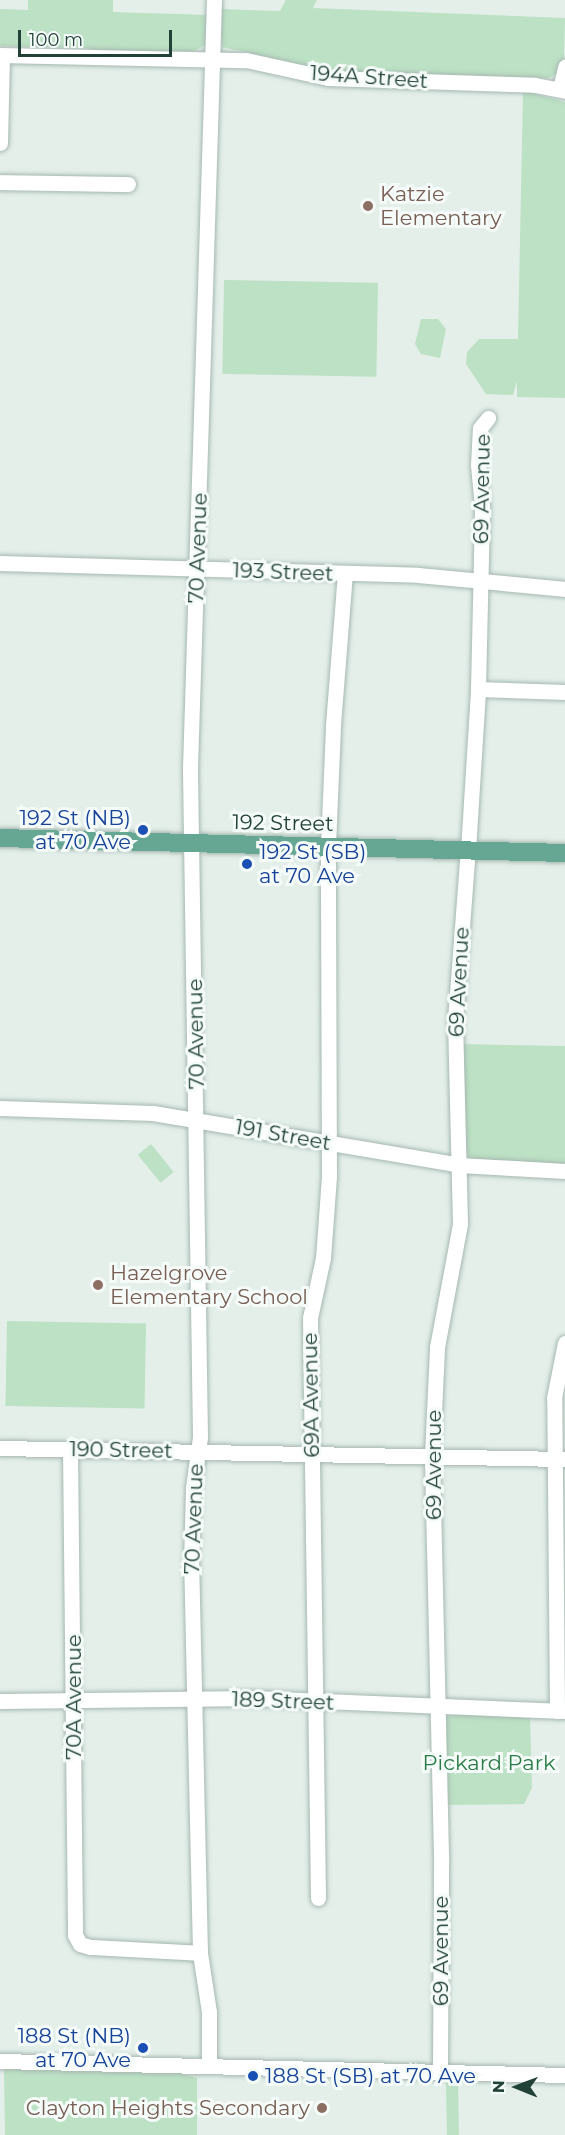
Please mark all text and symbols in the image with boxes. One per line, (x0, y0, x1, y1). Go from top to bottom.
scale bar (21, 18, 176, 56)
text: 100 m (29, 29, 83, 51)
street label: 194A Street (309, 60, 429, 94)
place label: Katzie Elementary (380, 181, 502, 231)
marker: Katzie Elementary (361, 199, 375, 213)
street label: 69 Avenue (468, 434, 496, 544)
street label: 70 Avenue (183, 492, 213, 604)
street label: 193 Street (232, 558, 334, 586)
place label: 192 St (NB) at 70 Ave (20, 805, 131, 855)
street label: 192 Street (232, 810, 334, 836)
marker: 192 St (NB) at 70 Ave (136, 823, 150, 837)
place label: 192 St (SB) at 70 Ave (259, 839, 366, 889)
marker: 192 St (SB) at 70 Ave (240, 857, 254, 871)
street label: 69 Avenue (444, 926, 474, 1038)
street label: 70 Avenue (182, 978, 210, 1090)
street label: 191 Street (233, 1114, 333, 1156)
place label: Hazelgrove Elementary School (110, 1260, 308, 1310)
marker: Hazelgrove Elementary School (91, 1278, 105, 1292)
street label: 69A Avenue (297, 1332, 325, 1458)
street label: 69 Avenue (421, 1410, 447, 1520)
street label: 190 Street (69, 1437, 173, 1463)
street label: 70 Avenue (179, 1463, 209, 1575)
street label: 70A Avenue (61, 1634, 87, 1760)
street label: 189 Street (231, 1687, 335, 1715)
park label: Pickard Park (423, 1750, 555, 1776)
street label: 69 Avenue (428, 1896, 454, 2006)
place label: 188 St (NB) at 70 Ave (17, 2023, 131, 2073)
marker: 188 St (NB) at 70 Ave (136, 2041, 150, 2055)
north arrow (487, 2057, 547, 2117)
place label: 188 St (SB) at 70 Ave (265, 2063, 476, 2089)
marker: 188 St (SB) at 70 Ave (246, 2069, 260, 2083)
text: N (489, 2080, 508, 2093)
place label: Clayton Heights Secondary (26, 2095, 310, 2121)
marker: Clayton Heights Secondary (315, 2101, 329, 2115)

